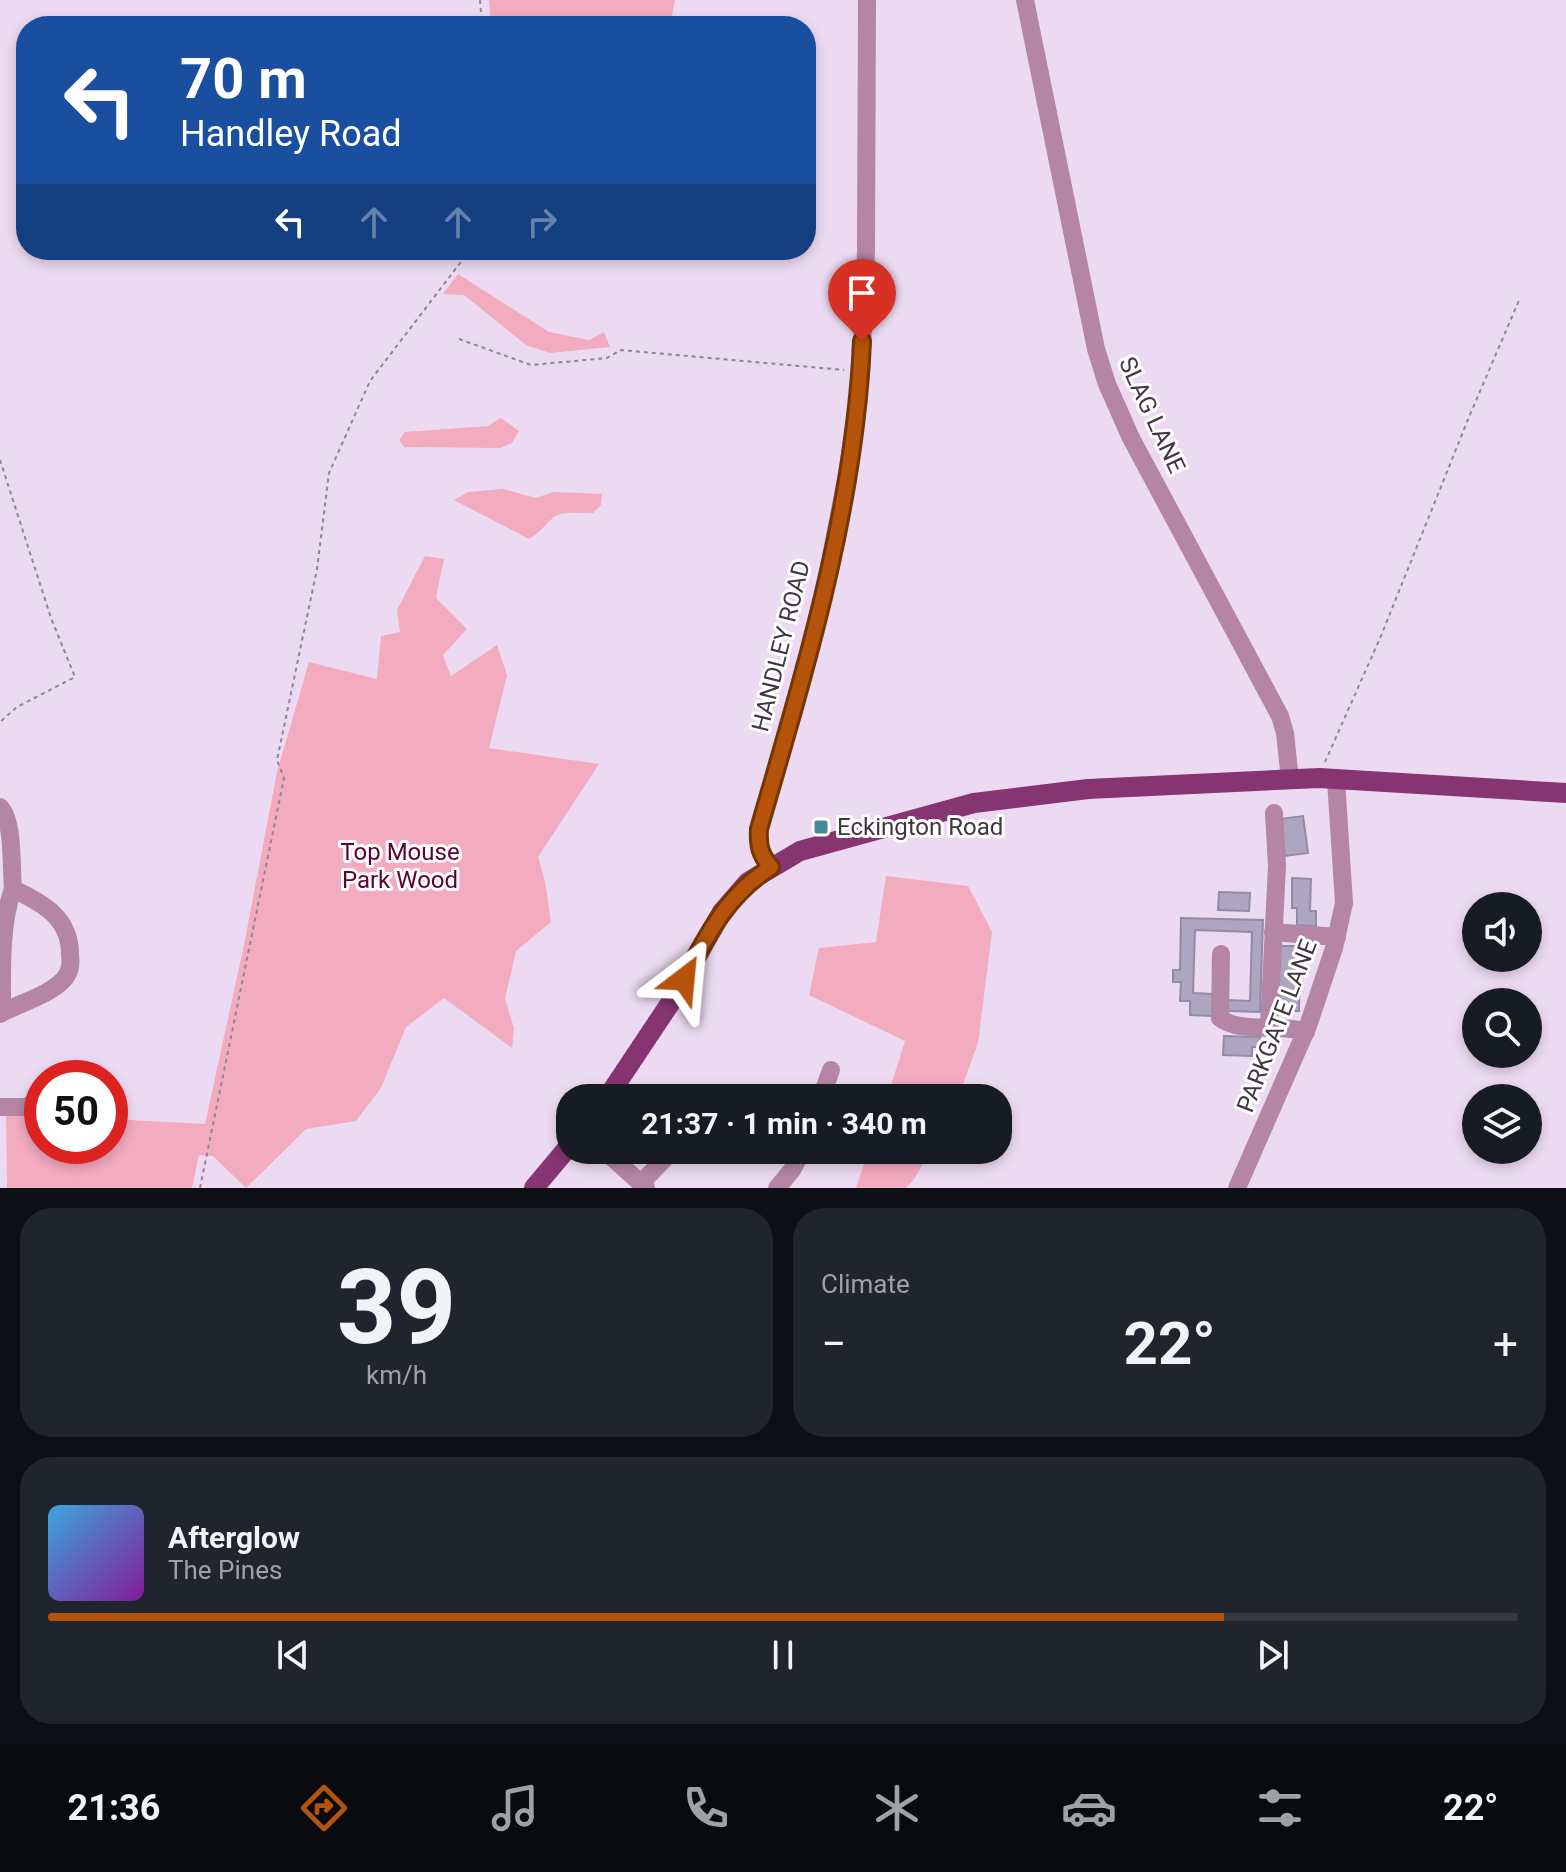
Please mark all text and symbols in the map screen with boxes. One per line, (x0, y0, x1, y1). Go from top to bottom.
text: 70 m (180, 46, 307, 112)
icon: left (48, 48, 152, 152)
text: Handley Road (180, 113, 402, 155)
icon: left (268, 200, 312, 244)
icon: ahead (352, 200, 396, 244)
icon: ahead (436, 200, 480, 244)
icon: right (520, 200, 564, 244)
pin (828, 259, 896, 341)
icon: arrive (840, 271, 884, 315)
street label: SLAG LANE (1113, 353, 1191, 477)
street label: HANDLEY ROAD (746, 558, 816, 734)
place label: Eckington Road (837, 813, 1003, 841)
marker: Eckington Road (812, 818, 830, 836)
park label: Top Mouse Park Wood (340, 838, 460, 894)
map controls (1462, 892, 1542, 1164)
button: sound (1462, 892, 1542, 972)
street label: PARKGATE LANE (1231, 936, 1323, 1116)
position arrow (642, 937, 726, 1021)
button: search (1462, 988, 1542, 1068)
speed limit sign: 50 (24, 1060, 128, 1164)
button: layers (1462, 1084, 1542, 1164)
text: 21:37 · 1 min · 340 m (641, 1106, 927, 1141)
text: 39 (337, 1247, 456, 1368)
text: Climate (821, 1269, 910, 1299)
text: 22° (1123, 1308, 1216, 1379)
text: − (821, 1318, 846, 1370)
text: + (1493, 1318, 1518, 1370)
text: km/h (366, 1360, 427, 1390)
text: Afterglow (168, 1520, 300, 1555)
text: The Pines (168, 1555, 282, 1585)
icon: previous (271, 1633, 315, 1677)
icon: pause (761, 1633, 805, 1677)
icon: next (1251, 1633, 1295, 1677)
icon: directions (296, 1780, 352, 1836)
icon: music (487, 1780, 543, 1836)
icon: phone (678, 1780, 734, 1836)
icon: climate (869, 1780, 925, 1836)
icon: car (1061, 1780, 1117, 1836)
icon: filters (1252, 1780, 1308, 1836)
text: 21:36 (68, 1787, 160, 1829)
text: 22° (1443, 1787, 1498, 1829)

